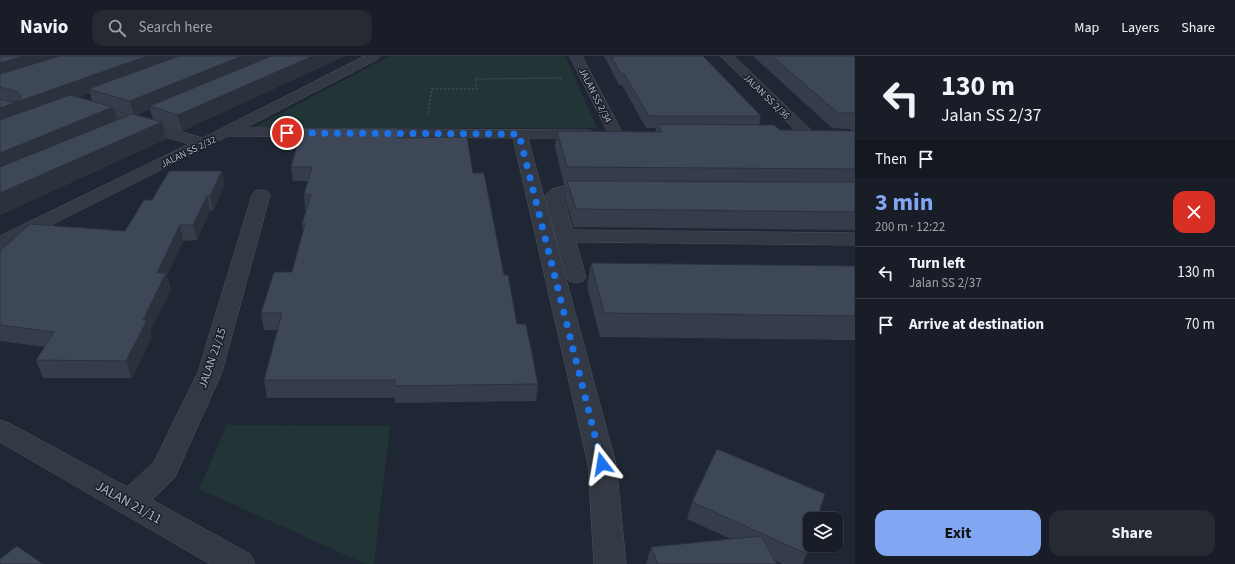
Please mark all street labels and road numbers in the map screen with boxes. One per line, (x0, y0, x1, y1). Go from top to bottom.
street label: JALAN SS 2/34 (575, 66, 615, 125)
street label: JALAN SS 2/36 (740, 71, 793, 123)
street label: JALAN SS 2/32 (158, 132, 218, 171)
street label: JALAN 21/15 (194, 326, 231, 391)
street label: JALAN 21/11 (92, 476, 165, 529)

